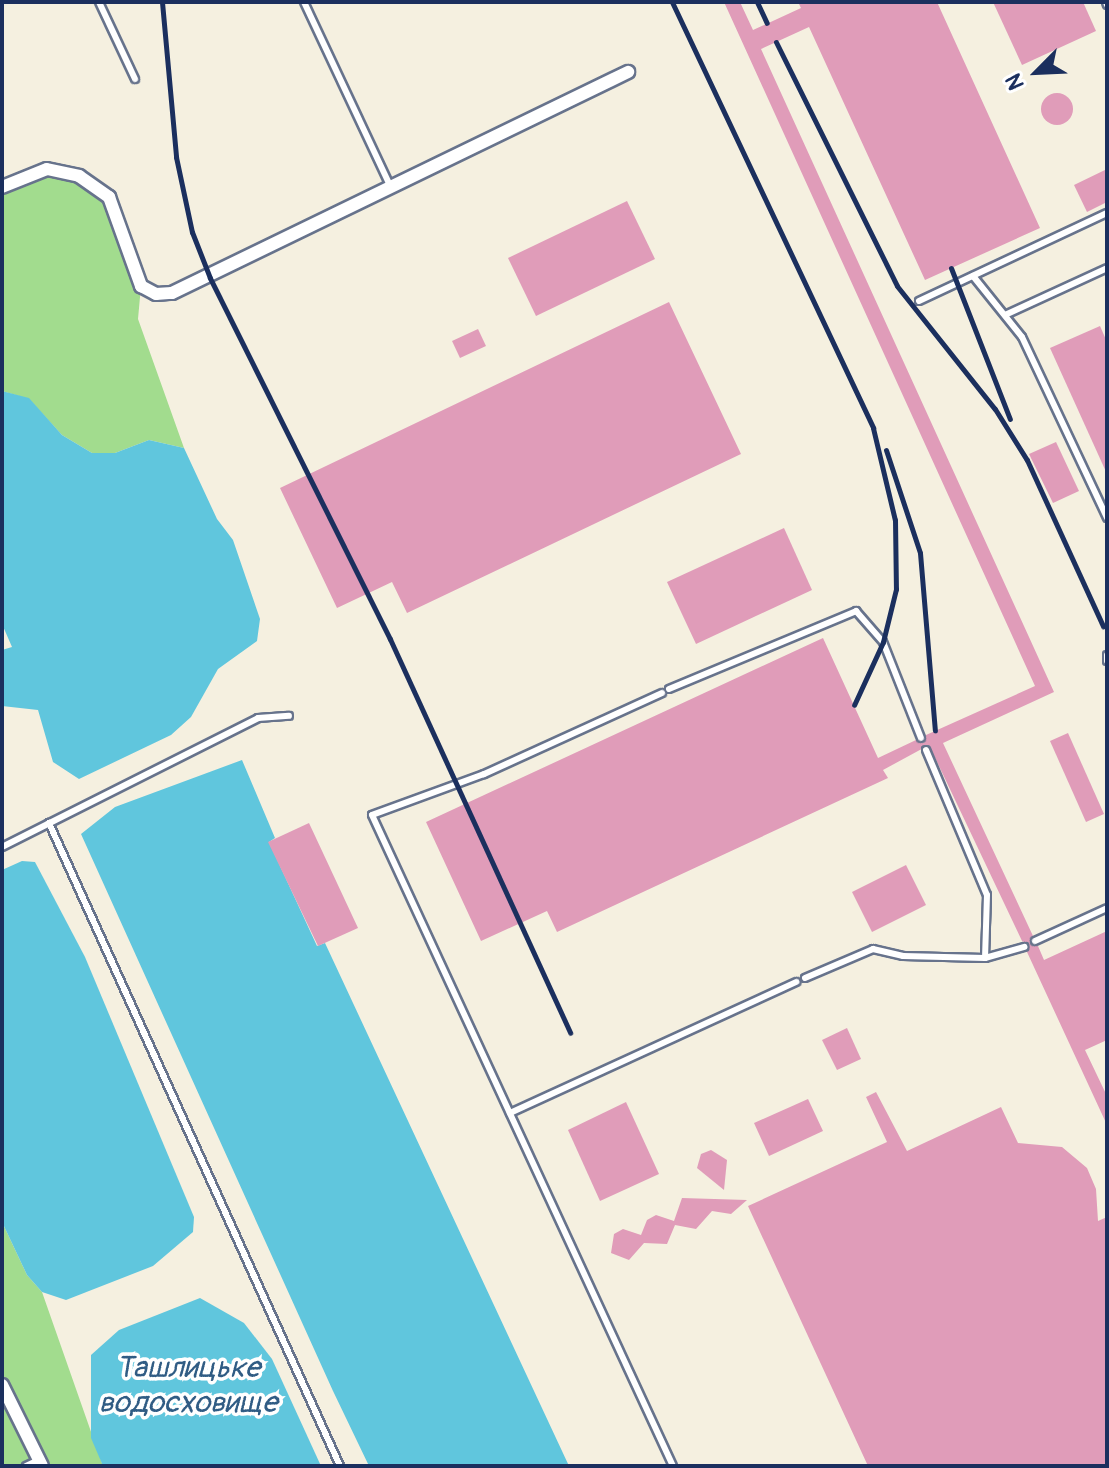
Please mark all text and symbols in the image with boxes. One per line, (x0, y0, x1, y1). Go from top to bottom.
north arrow (997, 32, 1077, 112)
text: N (999, 69, 1031, 94)
water label: Ташлицьке водосховище (99, 1350, 277, 1420)

